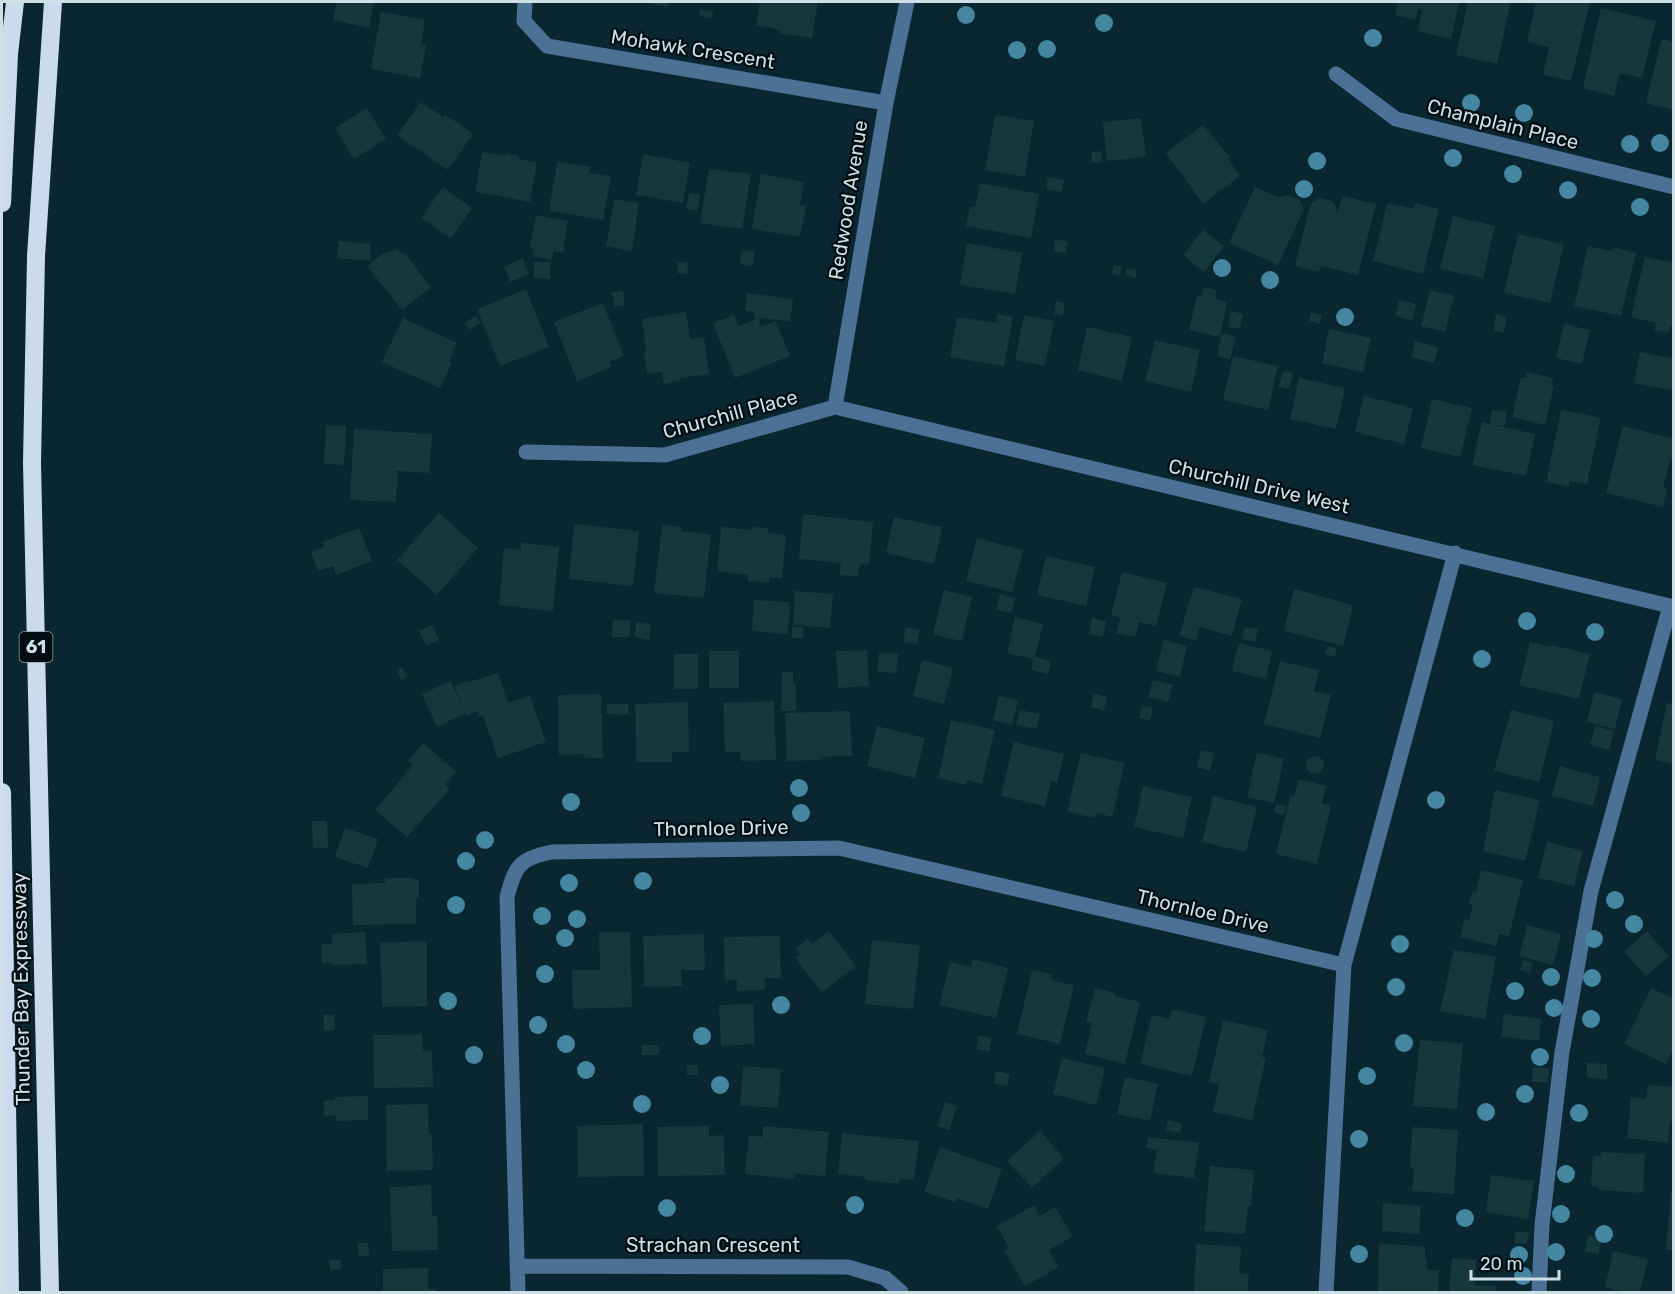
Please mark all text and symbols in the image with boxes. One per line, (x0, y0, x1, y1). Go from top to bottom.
street label: Mohawk Crescent (609, 24, 777, 74)
street label: Champlain Place (1425, 94, 1581, 154)
street label: Redwood Avenue (824, 119, 872, 281)
street label: Churchill Place (660, 384, 800, 444)
street label: Churchill Drive West (1166, 453, 1352, 519)
road number: 61 (20, 632, 52, 662)
street label: Thornloe Drive (653, 815, 789, 841)
street label: Thunder Bay Expressway (7, 872, 35, 1106)
street label: Thornloe Drive (1134, 884, 1272, 938)
street label: Strachan Crescent (626, 1233, 800, 1257)
scale bar (1471, 1243, 1560, 1281)
text: 20 m (1480, 1253, 1522, 1275)

